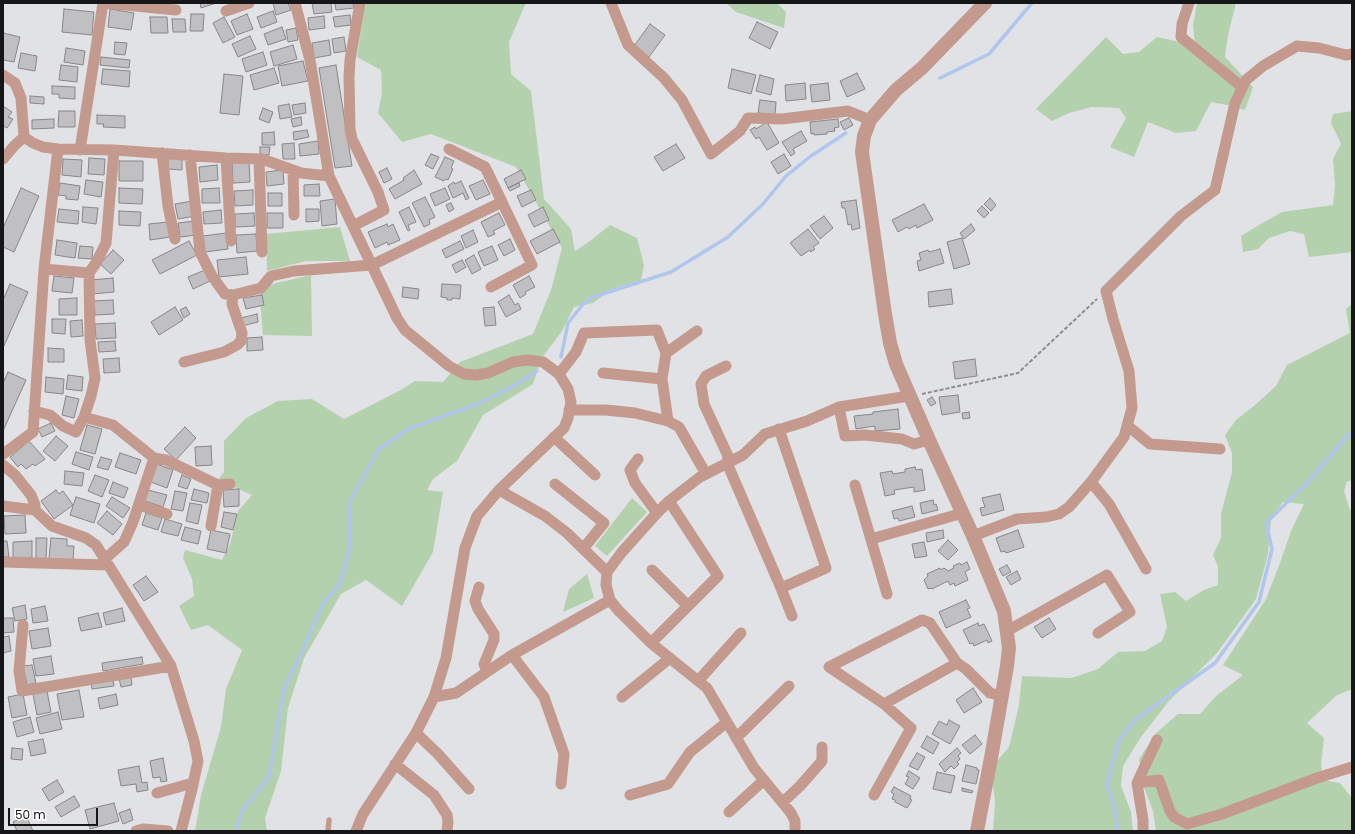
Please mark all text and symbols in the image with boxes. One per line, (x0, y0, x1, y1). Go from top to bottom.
scale bar (10, 800, 100, 826)
text: 50 m (15, 806, 46, 823)

